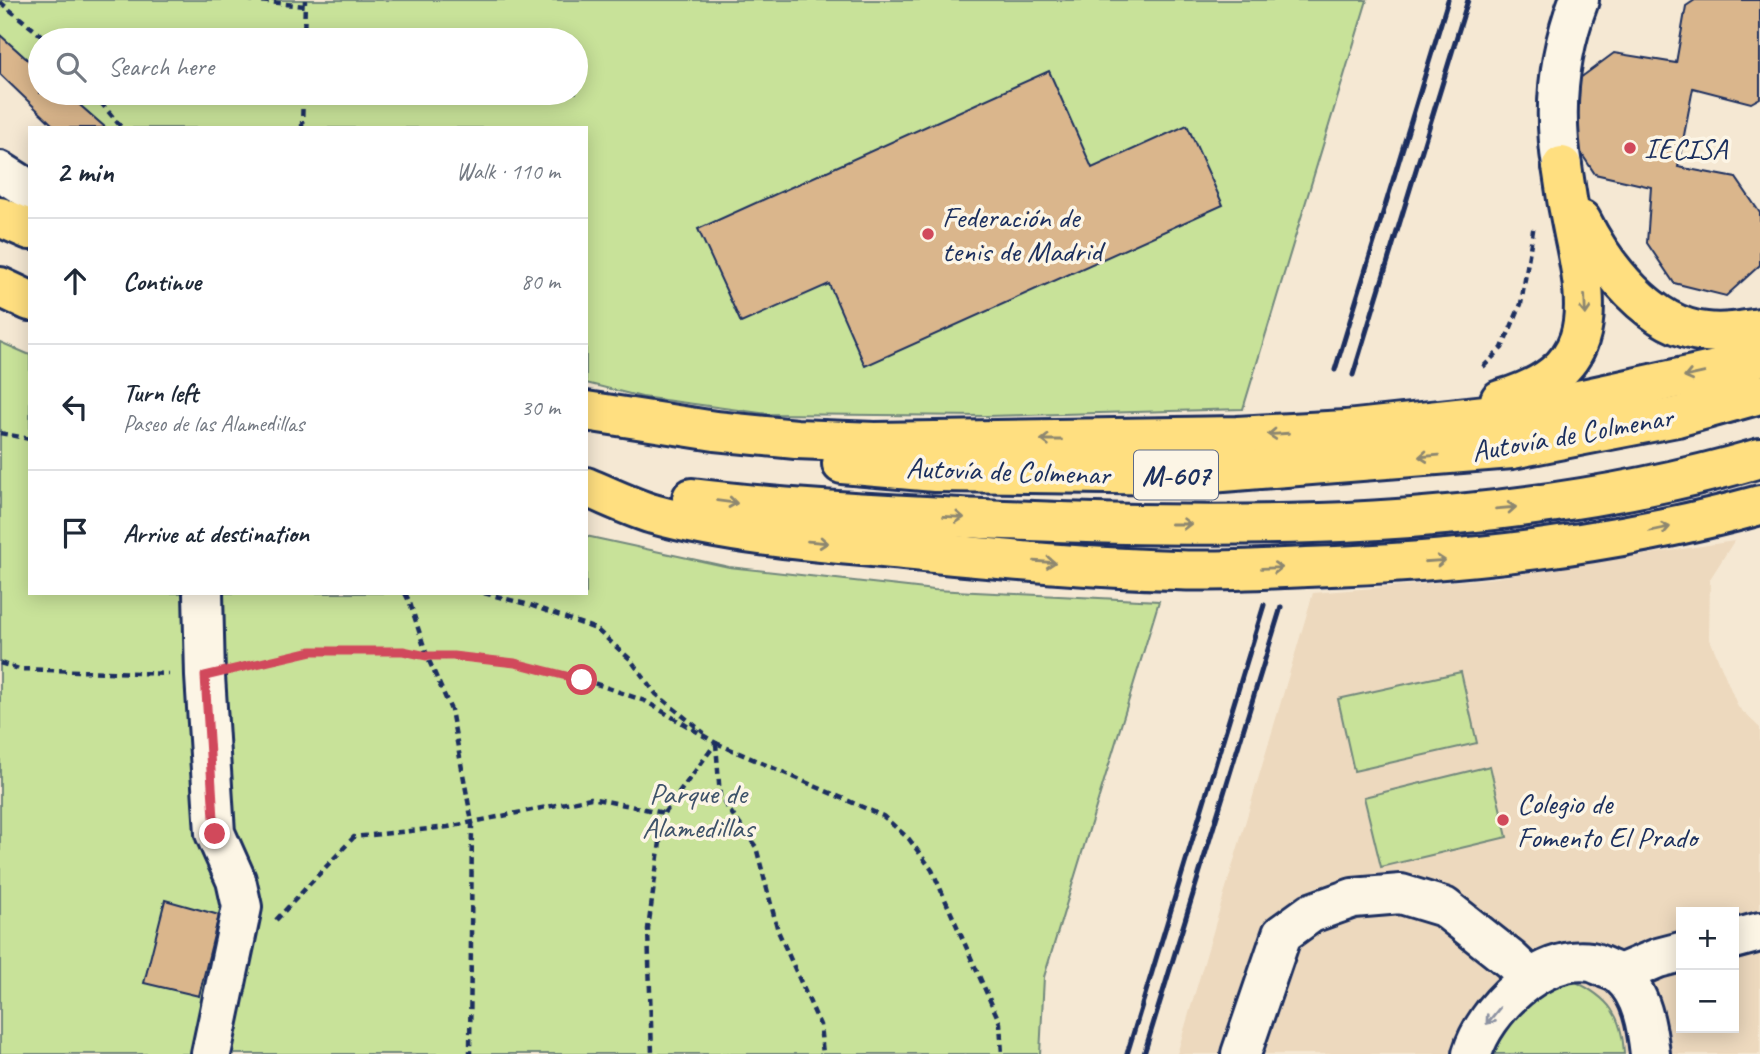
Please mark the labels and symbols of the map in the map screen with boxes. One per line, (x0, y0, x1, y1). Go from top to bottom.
place label: IECISA (1644, 129, 1729, 167)
marker: IECISA (1622, 140, 1638, 156)
place label: Federación de tenis de Madrid (942, 198, 1106, 270)
marker: Federación de tenis de Madrid (920, 226, 936, 242)
one-way arrow (1578, 294, 1591, 317)
one-way arrow (1683, 369, 1706, 382)
street label: Autovía de Colmenar (1468, 397, 1678, 470)
one-way arrow (1267, 428, 1290, 441)
one-way arrow (1039, 433, 1062, 447)
street label: Autovía de Colmenar (906, 448, 1113, 494)
road number: M-607 (1134, 450, 1218, 500)
one-way arrow (1418, 450, 1441, 463)
one-way arrow (715, 496, 738, 509)
one-way arrow (1494, 502, 1517, 515)
one-way arrow (942, 511, 964, 524)
one-way arrow (1169, 517, 1192, 530)
one-way arrow (1648, 522, 1671, 536)
one-way arrow (807, 536, 829, 549)
one-way arrow (1423, 554, 1446, 567)
one-way arrow (1033, 556, 1056, 569)
one-way arrow (1260, 562, 1283, 575)
route start (566, 664, 597, 695)
park label: Parque de Alamedillas (642, 774, 757, 846)
place label: Colegio de Fomento El Prado (1517, 784, 1700, 856)
marker: Colegio de Fomento El Prado (1495, 812, 1511, 828)
route end (199, 818, 230, 849)
one-way arrow (1486, 1006, 1501, 1024)

